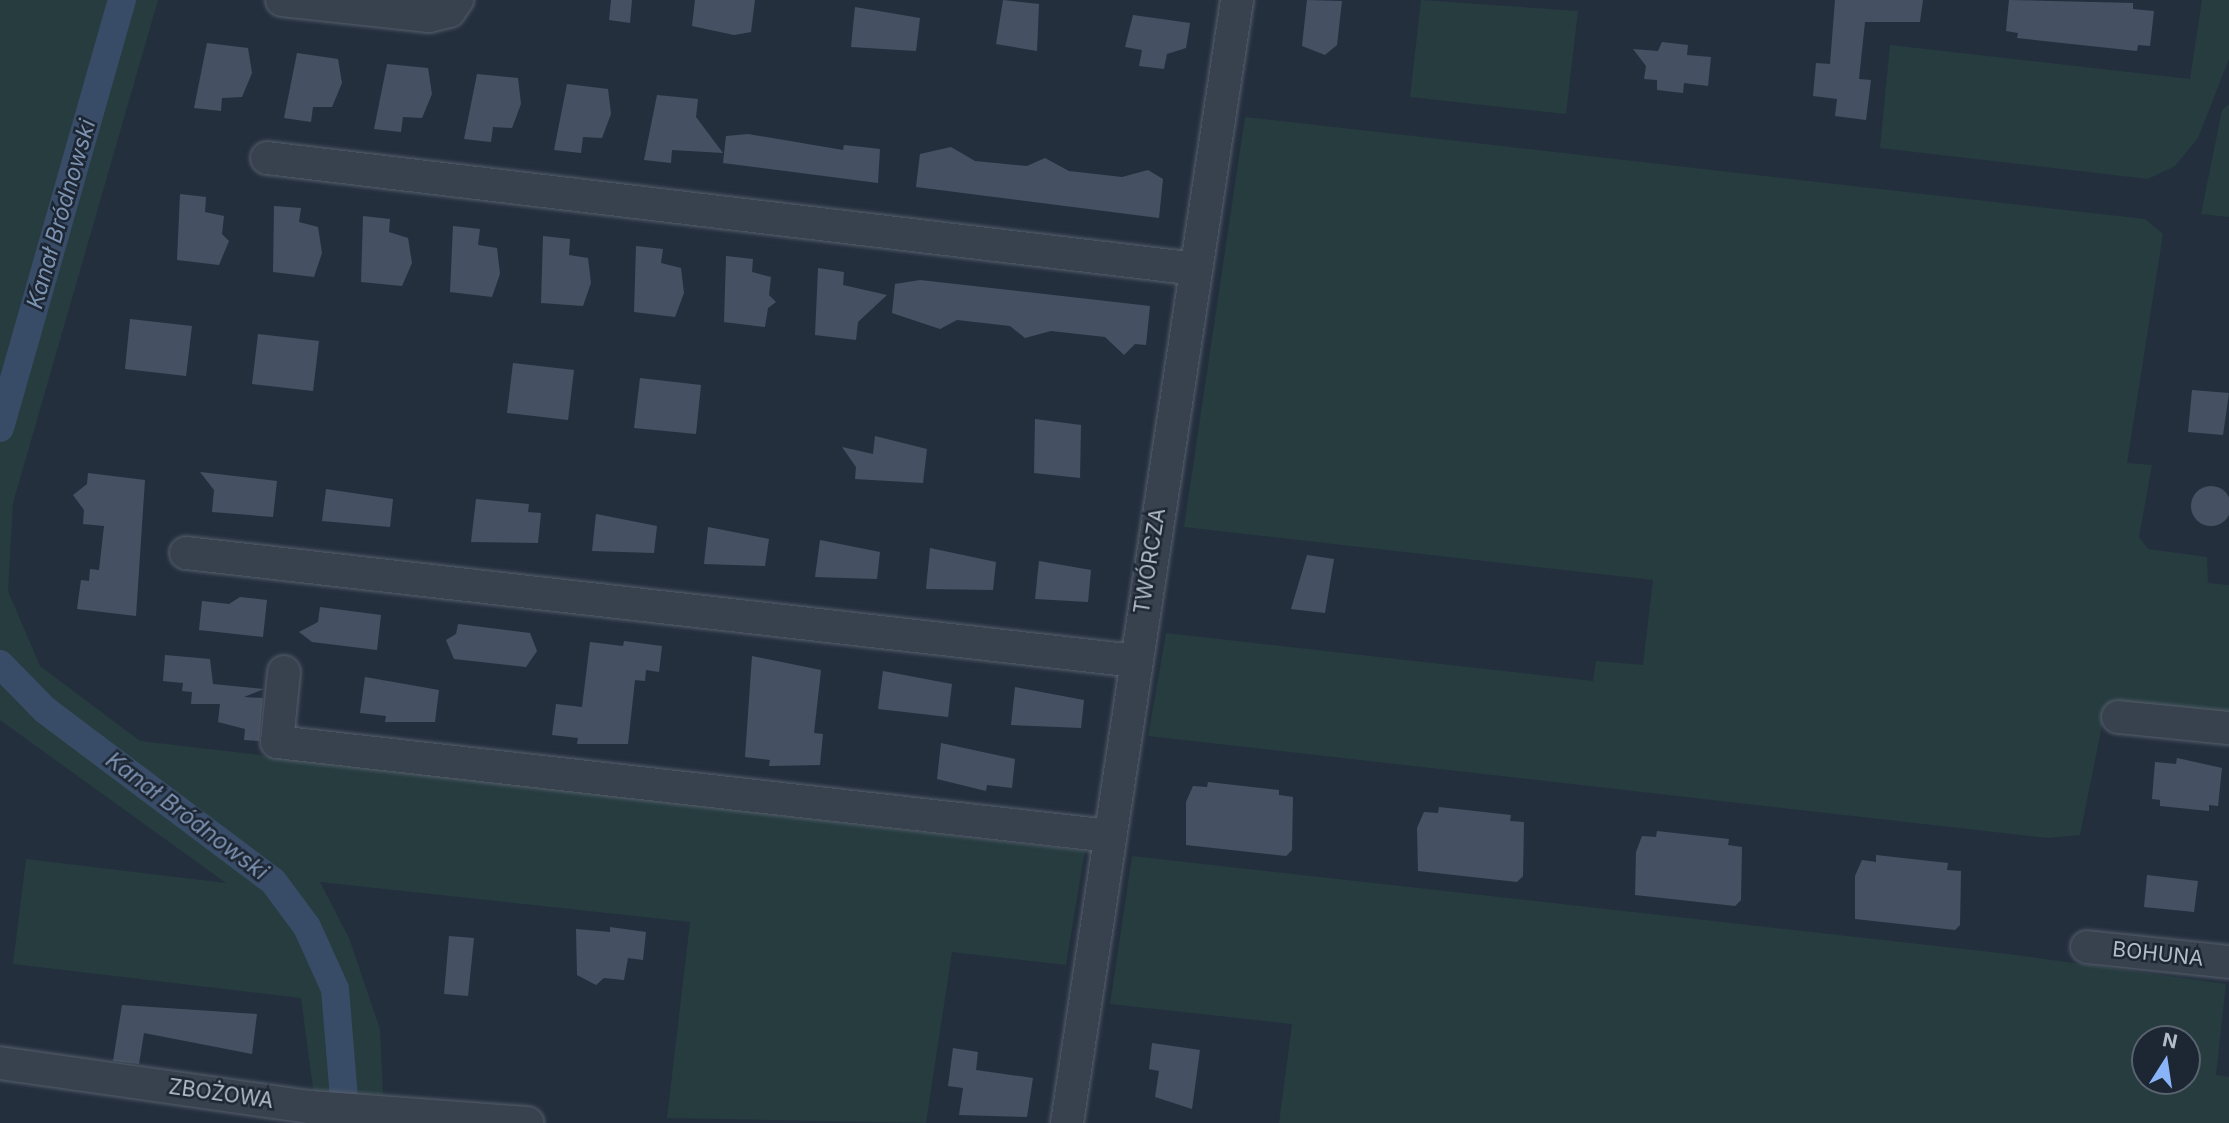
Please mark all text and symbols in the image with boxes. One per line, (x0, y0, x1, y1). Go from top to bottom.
water label: Kanał Bródnowski (21, 116, 101, 312)
street label: TWÓRCZA (1129, 506, 1171, 616)
water label: Kanał Bródnowski (101, 746, 273, 886)
street label: BOHUNA (2111, 937, 2205, 971)
north arrow (2131, 1025, 2201, 1095)
text: N (2161, 1028, 2180, 1054)
street label: ZBOŻOWA (167, 1074, 275, 1114)

